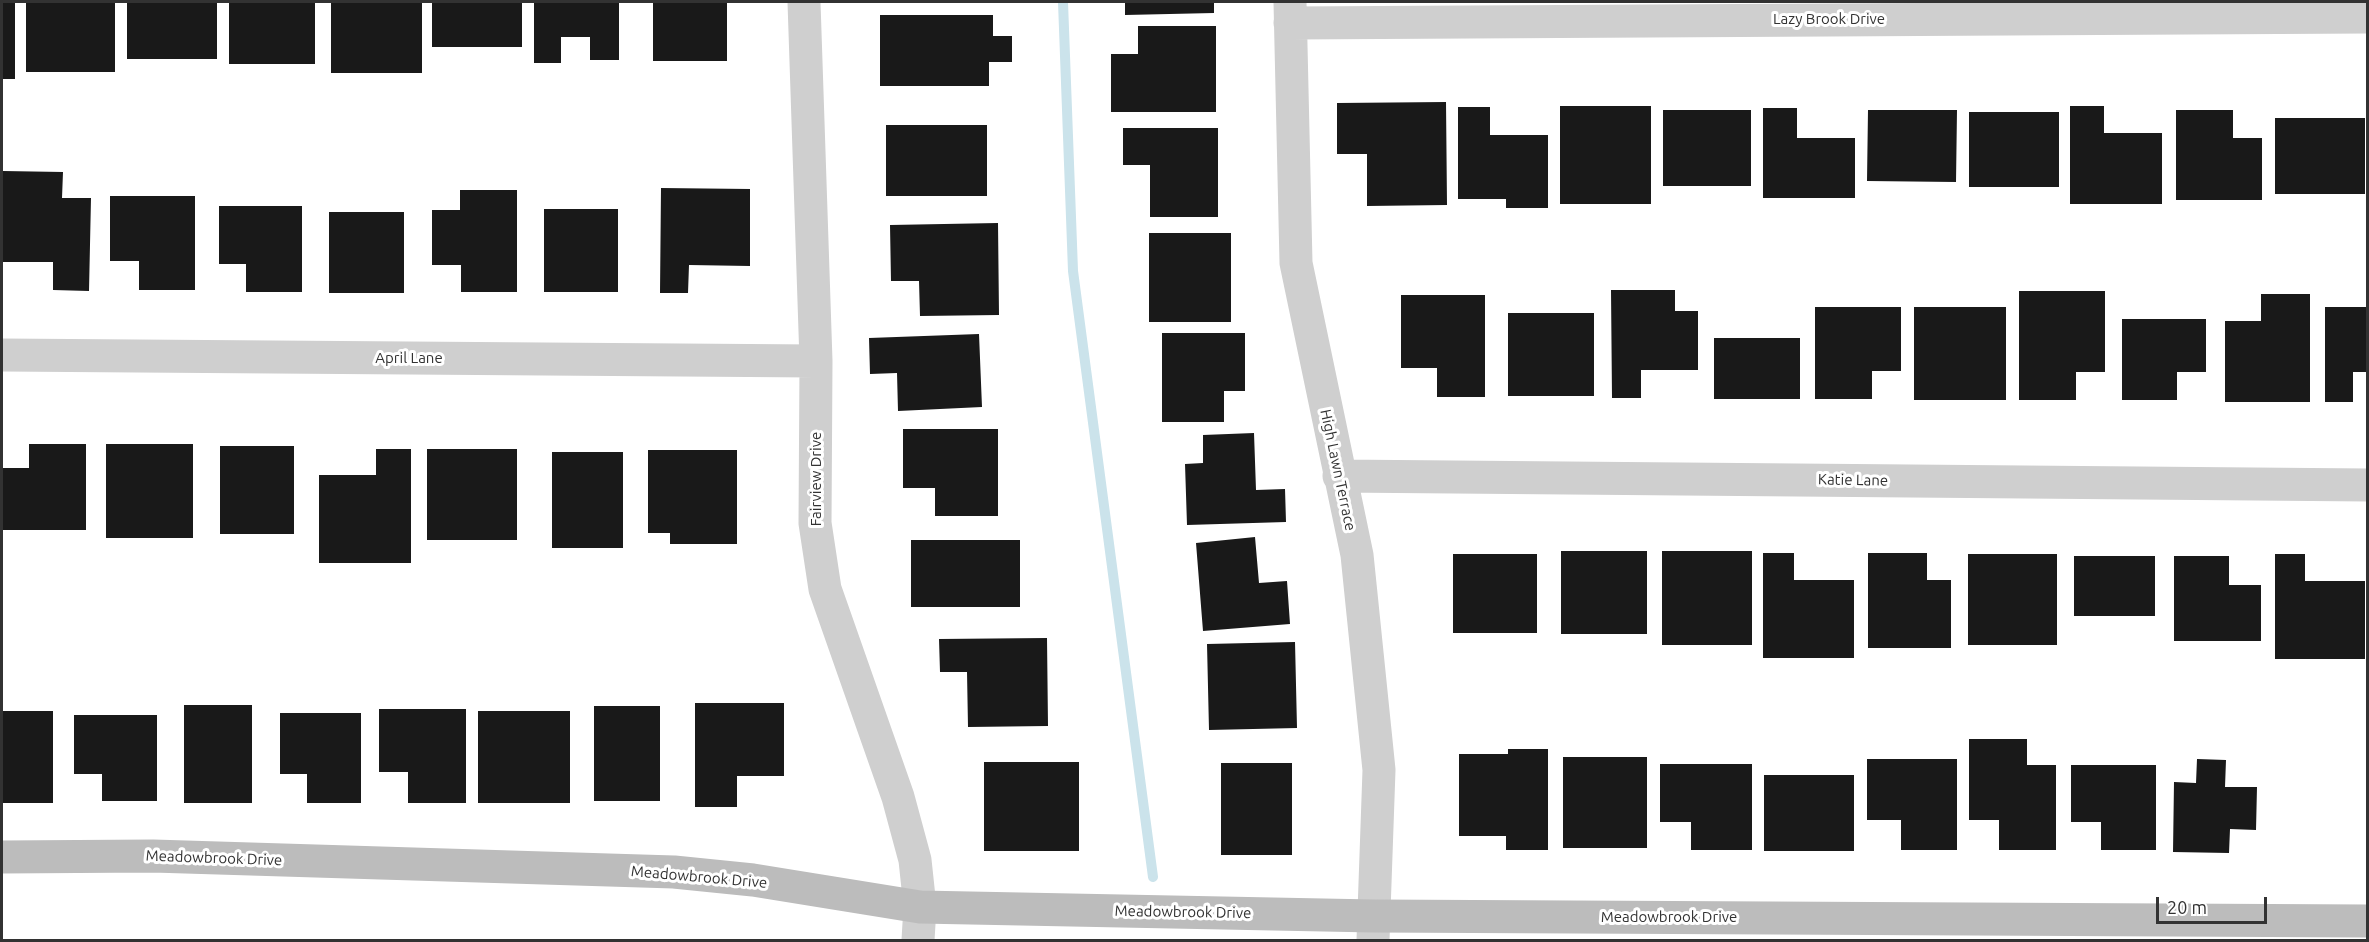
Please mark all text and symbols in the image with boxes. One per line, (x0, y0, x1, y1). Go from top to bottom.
street label: Lazy Brook Drive (1773, 10, 1885, 28)
street label: April Lane (375, 349, 443, 367)
street label: High Lawn Terrace (1316, 408, 1360, 532)
street label: Fairview Drive (807, 432, 825, 526)
street label: Katie Lane (1818, 470, 1888, 490)
street label: Meadowbrook Drive (145, 847, 283, 869)
street label: Meadowbrook Drive (630, 862, 768, 892)
scale bar (2159, 885, 2270, 923)
text: 20 m (2167, 897, 2207, 917)
street label: Meadowbrook Drive (1115, 902, 1251, 922)
street label: Meadowbrook Drive (1601, 908, 1737, 926)

